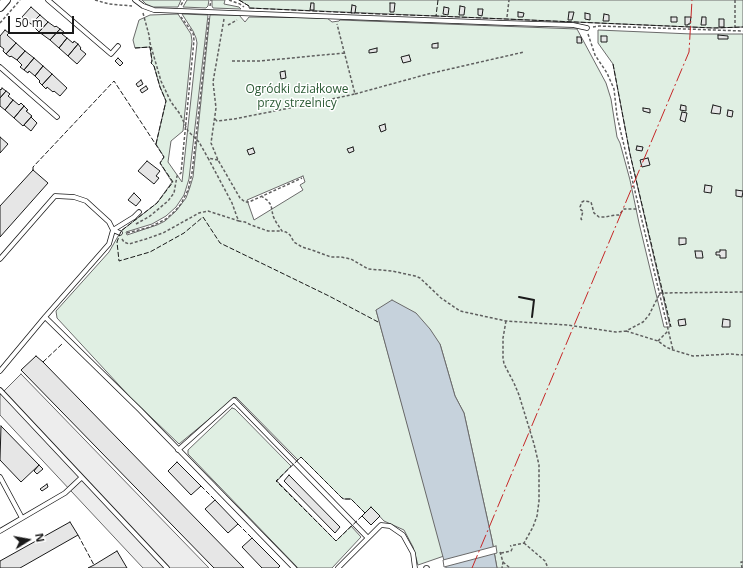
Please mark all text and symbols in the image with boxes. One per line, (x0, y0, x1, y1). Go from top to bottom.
scale bar (10, 8, 76, 34)
text: 50 m (15, 14, 43, 31)
park label: Ogródki działkowe przy strzelnicy (245, 83, 349, 111)
north arrow (8, 520, 48, 560)
text: N (32, 532, 48, 543)

